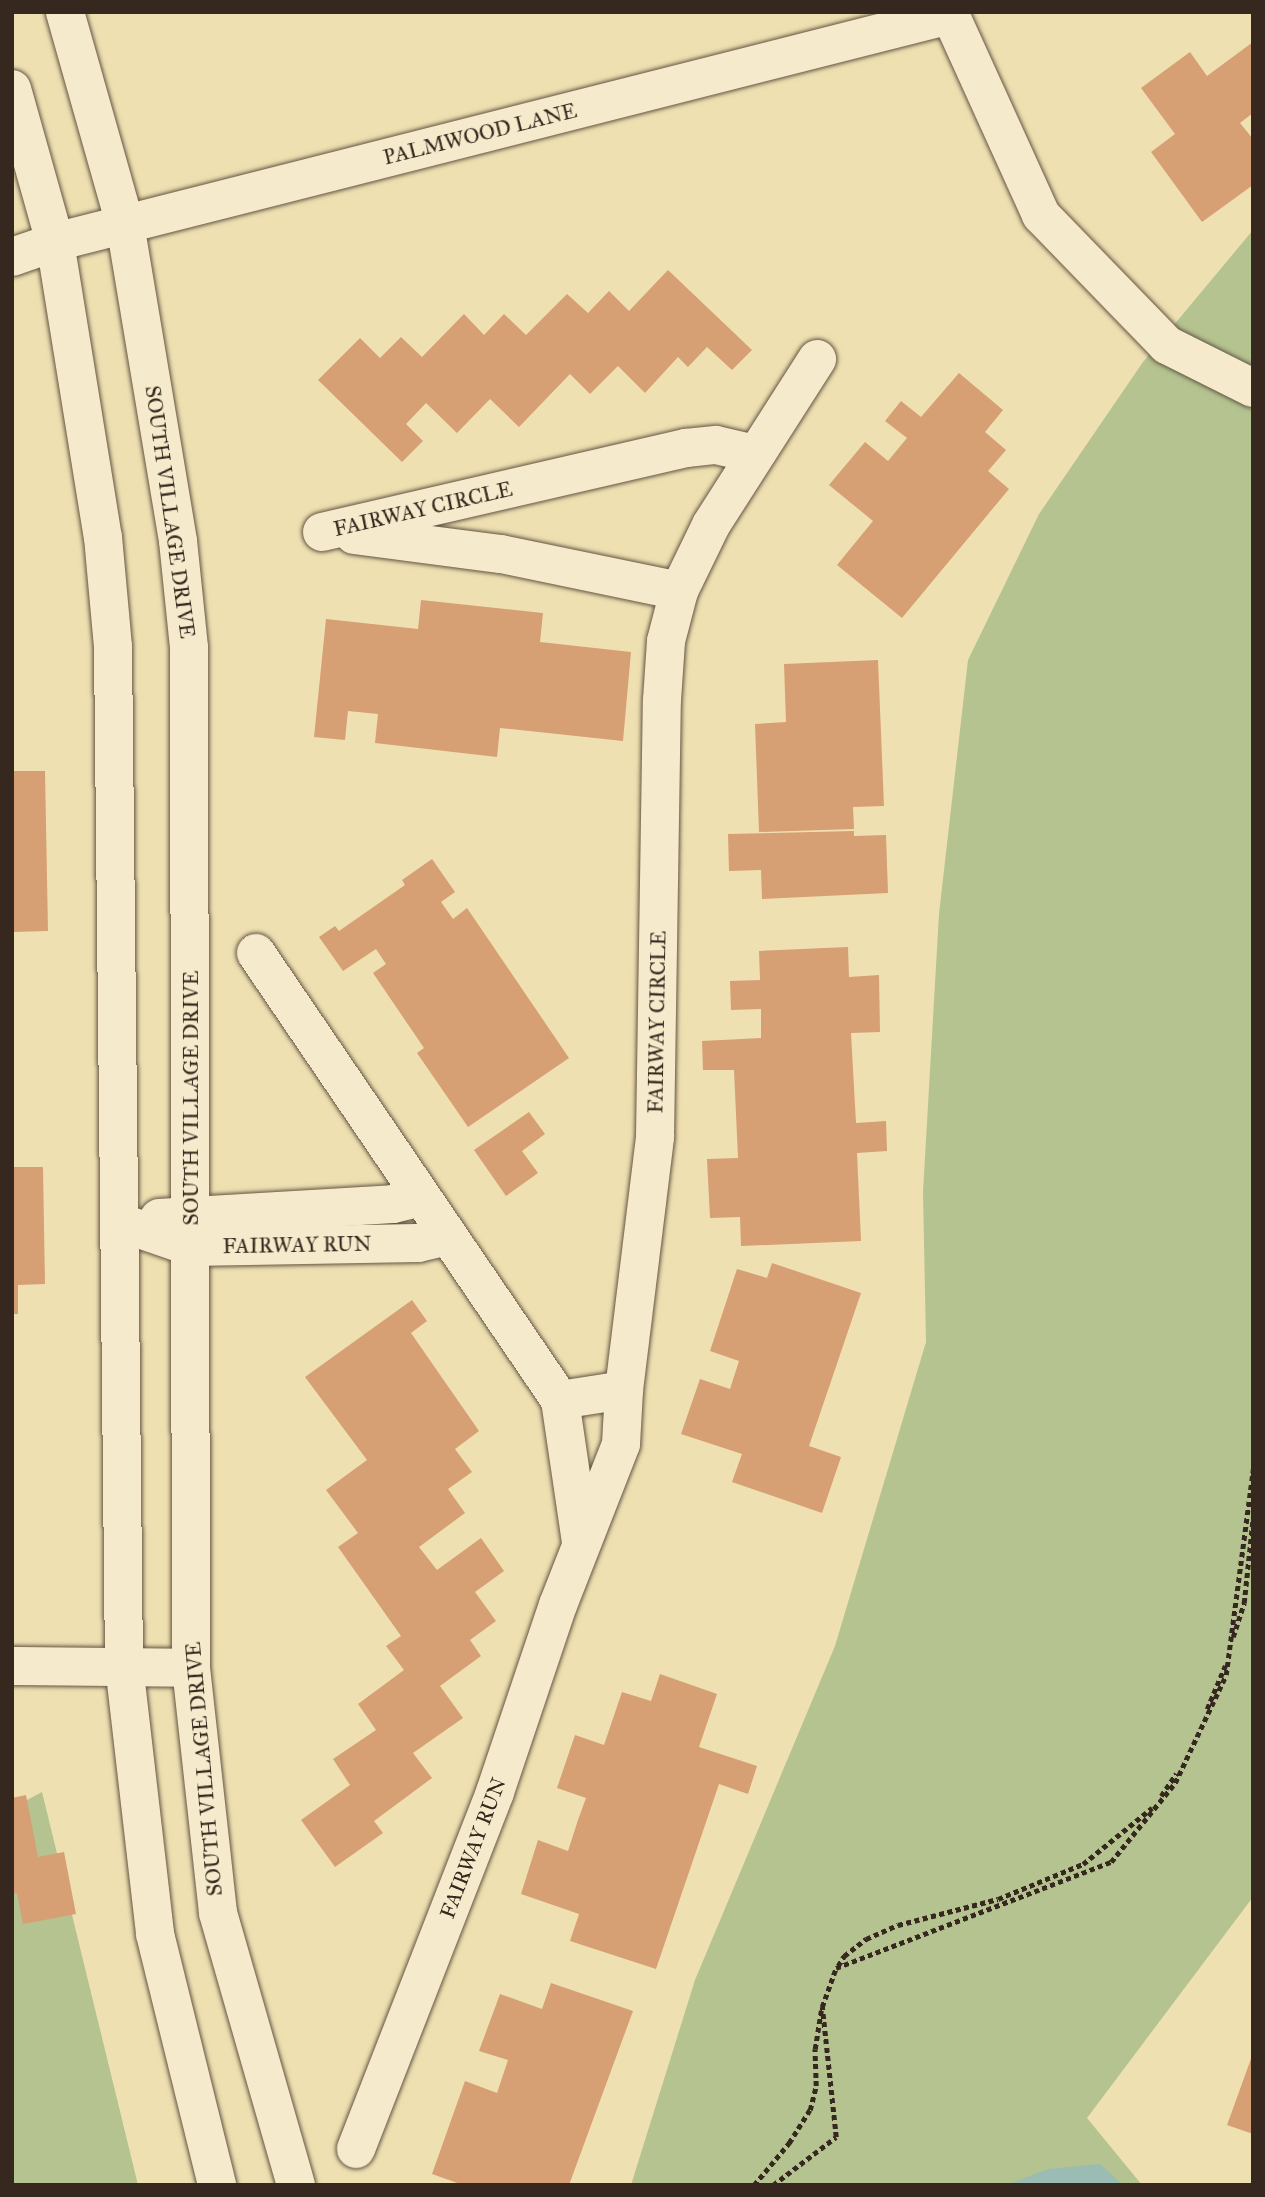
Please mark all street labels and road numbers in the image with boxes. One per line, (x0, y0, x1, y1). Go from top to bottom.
street label: PALMWOOD LANE (381, 98, 579, 170)
street label: SOUTH VILLAGE DRIVE (140, 384, 200, 640)
street label: FAIRWAY CIRCLE (331, 476, 515, 542)
street label: FAIRWAY CIRCLE (643, 930, 671, 1114)
street label: SOUTH VILLAGE DRIVE (178, 970, 204, 1226)
street label: FAIRWAY RUN (222, 1231, 372, 1259)
street label: SOUTH VILLAGE DRIVE (180, 1641, 228, 1897)
street label: FAIRWAY RUN (435, 1774, 511, 1922)

